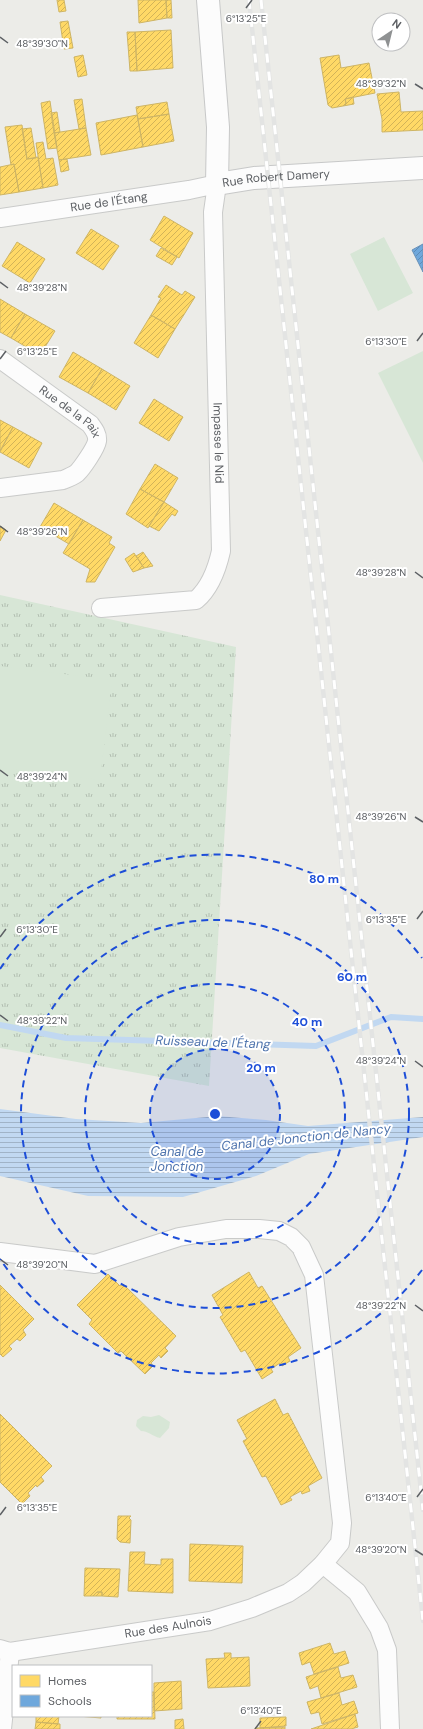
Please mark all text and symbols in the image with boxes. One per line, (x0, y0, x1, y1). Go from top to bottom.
text: 6°13'25"E (226, 12, 267, 25)
north arrow (371, 12, 411, 52)
text: N (389, 16, 404, 32)
text: 48°39'30"N (16, 37, 68, 50)
text: 48°39'32"N (356, 77, 406, 90)
street label: Rue Robert Damery (221, 165, 331, 191)
street label: Rue de l'Étang (69, 188, 149, 215)
text: 48°39'28"N (17, 281, 67, 294)
text: 6°13'30"E (365, 335, 407, 348)
text: 6°13'25"E (17, 345, 58, 358)
street label: Rue de la Paix (36, 382, 105, 440)
street label: Impasse le Nid (209, 402, 227, 484)
text: 48°39'26"N (17, 525, 68, 538)
text: 48°39'28"N (356, 566, 406, 579)
text: 48°39'24"N (17, 770, 67, 783)
text: 48°39'26"N (356, 810, 407, 823)
text: 80 m (309, 871, 339, 887)
text: 6°13'35"E (366, 913, 407, 926)
text: 6°13'30"E (16, 923, 58, 936)
text: 60 m (337, 969, 367, 985)
text: 48°39'22"N (17, 1014, 67, 1027)
text: 40 m (292, 1014, 322, 1030)
water label: Ruisseau de l'Étang (155, 1030, 272, 1053)
text: 48°39'24"N (356, 1054, 406, 1067)
text: 20 m (246, 1060, 276, 1076)
centre of rings (208, 1107, 222, 1121)
water label: Canal de Jonction de Nancy (220, 1120, 392, 1154)
water label: Canal de Jonction (150, 1143, 204, 1175)
text: 48°39'20"N (16, 1258, 68, 1271)
text: 48°39'22"N (356, 1299, 406, 1312)
text: 6°13'40"E (365, 1491, 407, 1504)
text: 6°13'35"E (17, 1501, 58, 1514)
text: 48°39'20"N (355, 1543, 407, 1556)
street label: Rue des Aulnois (123, 1612, 213, 1642)
legend (12, 1665, 152, 1717)
text: Homes (48, 1673, 87, 1689)
text: Schools (48, 1693, 92, 1709)
text: 6°13'40"E (240, 1704, 282, 1717)

